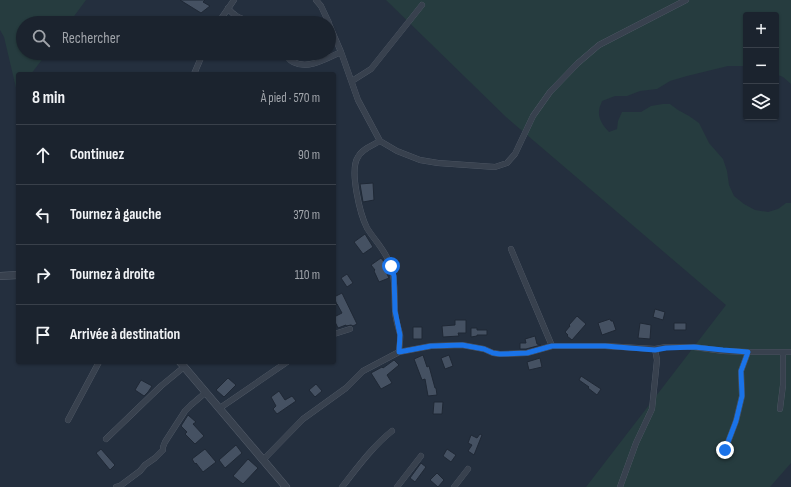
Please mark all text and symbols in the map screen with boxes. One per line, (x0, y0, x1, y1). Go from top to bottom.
map controls (743, 12, 779, 120)
button: + (743, 12, 779, 48)
search box (16, 16, 336, 60)
icon: search (30, 27, 52, 49)
text: Rechercher (62, 29, 120, 48)
button: − (743, 48, 779, 84)
button: layers (743, 84, 779, 120)
text: 8 min (32, 88, 65, 108)
text: À pied · 570 m (261, 90, 320, 106)
icon: ahead (32, 144, 54, 166)
text: Continuez (70, 145, 124, 164)
text: 90 m (298, 147, 320, 163)
icon: left (32, 204, 54, 226)
text: Tournez à gauche (70, 205, 161, 224)
text: 370 m (293, 207, 320, 223)
route start (382, 257, 400, 275)
icon: right (32, 264, 54, 286)
text: Tournez à droite (70, 265, 155, 284)
text: 110 m (295, 267, 320, 283)
icon: arrive (32, 324, 54, 346)
text: Arrivée à destination (70, 325, 180, 344)
route end (716, 441, 734, 459)

